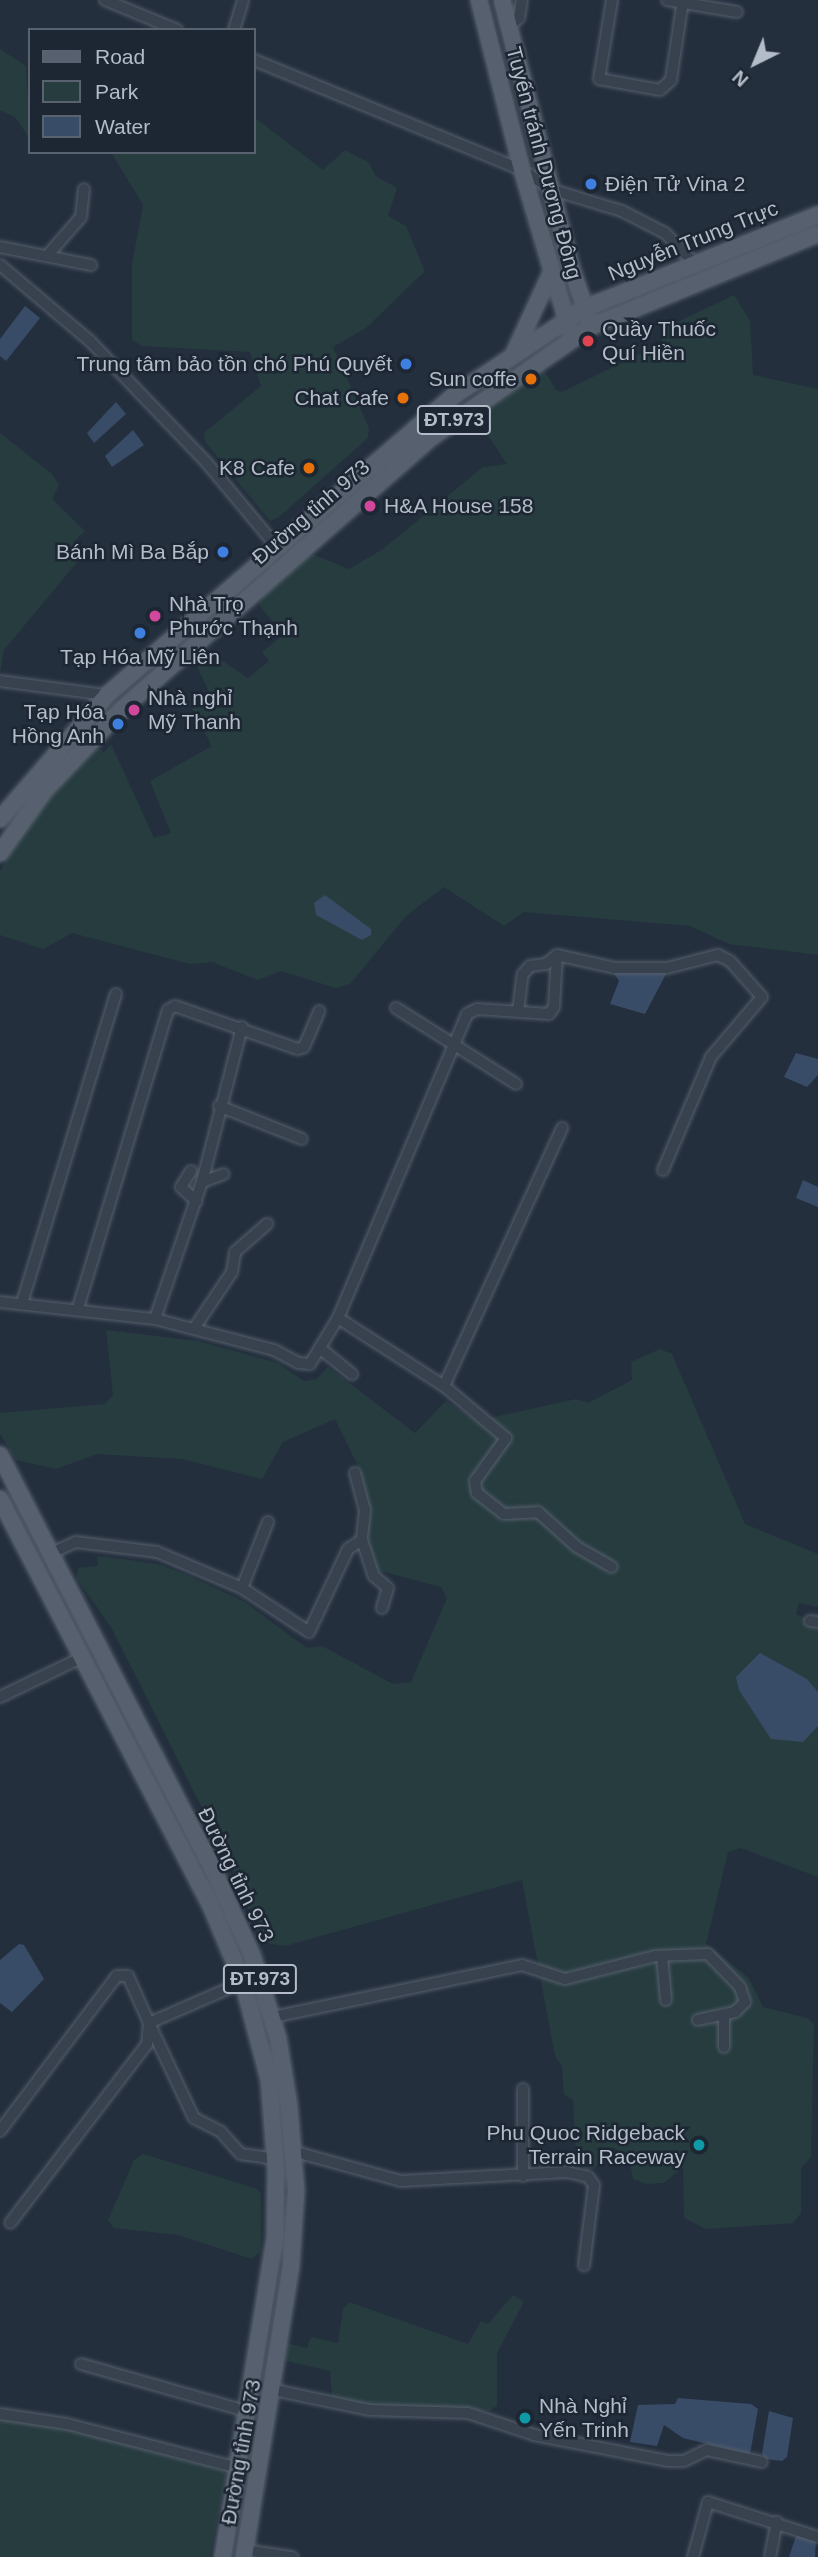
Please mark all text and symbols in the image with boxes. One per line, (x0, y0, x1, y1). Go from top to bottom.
legend (28, 28, 256, 154)
north arrow (720, 28, 790, 98)
street label: Tuyến tránh Dương Đông (501, 44, 587, 282)
text: Road (95, 45, 145, 68)
text: N (728, 66, 753, 91)
text: Park (95, 80, 138, 103)
text: Water (95, 115, 150, 138)
place label: Điện Tử Vina 2 (605, 171, 746, 197)
marker: Điện Tử Vina 2 (583, 176, 599, 192)
street label: Nguyễn Trung Trực (604, 195, 782, 287)
place label: Quầy Thuốc Quí Hiền (602, 316, 716, 366)
marker: Quầy Thuốc Quí Hiền (580, 333, 596, 349)
place label: Trung tâm bảo tồn chó Phú Quyết (76, 351, 392, 377)
marker: Trung tâm bảo tồn chó Phú Quyết (398, 356, 414, 372)
place label: Sun coffe (429, 366, 517, 392)
marker: Sun coffe (523, 371, 539, 387)
place label: Chat Cafe (294, 385, 389, 411)
marker: Chat Cafe (395, 390, 411, 406)
road number: ĐT.973 (416, 404, 492, 436)
street label: Đường tỉnh 973 (247, 454, 375, 570)
place label: K8 Cafe (219, 455, 295, 481)
marker: K8 Cafe (301, 460, 317, 476)
place label: H&A House 158 (384, 493, 535, 519)
marker: H&A House 158 (362, 498, 378, 514)
place label: Bánh Mì Ba Bắp (56, 539, 209, 565)
marker: Bánh Mì Ba Bắp (215, 544, 231, 560)
place label: Nhà Trọ Phước Thạnh (169, 591, 298, 641)
marker: Nhà Trọ Phước Thạnh (147, 608, 163, 624)
marker: Tạp Hóa Mỹ Liên (132, 625, 148, 641)
place label: Tạp Hóa Mỹ Liên (60, 644, 220, 670)
place label: Nhà nghỉ Mỹ Thanh (148, 685, 241, 735)
place label: Tạp Hóa Hồng Anh (11, 699, 104, 749)
marker: Nhà nghỉ Mỹ Thanh (126, 702, 142, 718)
marker: Tạp Hóa Hồng Anh (110, 716, 126, 732)
street label: Đường tỉnh 973 (192, 1803, 280, 1947)
road number: ĐT.973 (222, 1964, 298, 1994)
place label: Phu Quoc Ridgeback Terrain Raceway (487, 2120, 685, 2170)
marker: Phu Quoc Ridgeback Terrain Raceway (691, 2137, 707, 2153)
street label: Đường tỉnh 973 (216, 2377, 266, 2527)
place label: Nhà Nghỉ Yến Trinh (539, 2393, 629, 2443)
marker: Nhà Nghỉ Yến Trinh (517, 2410, 533, 2426)

